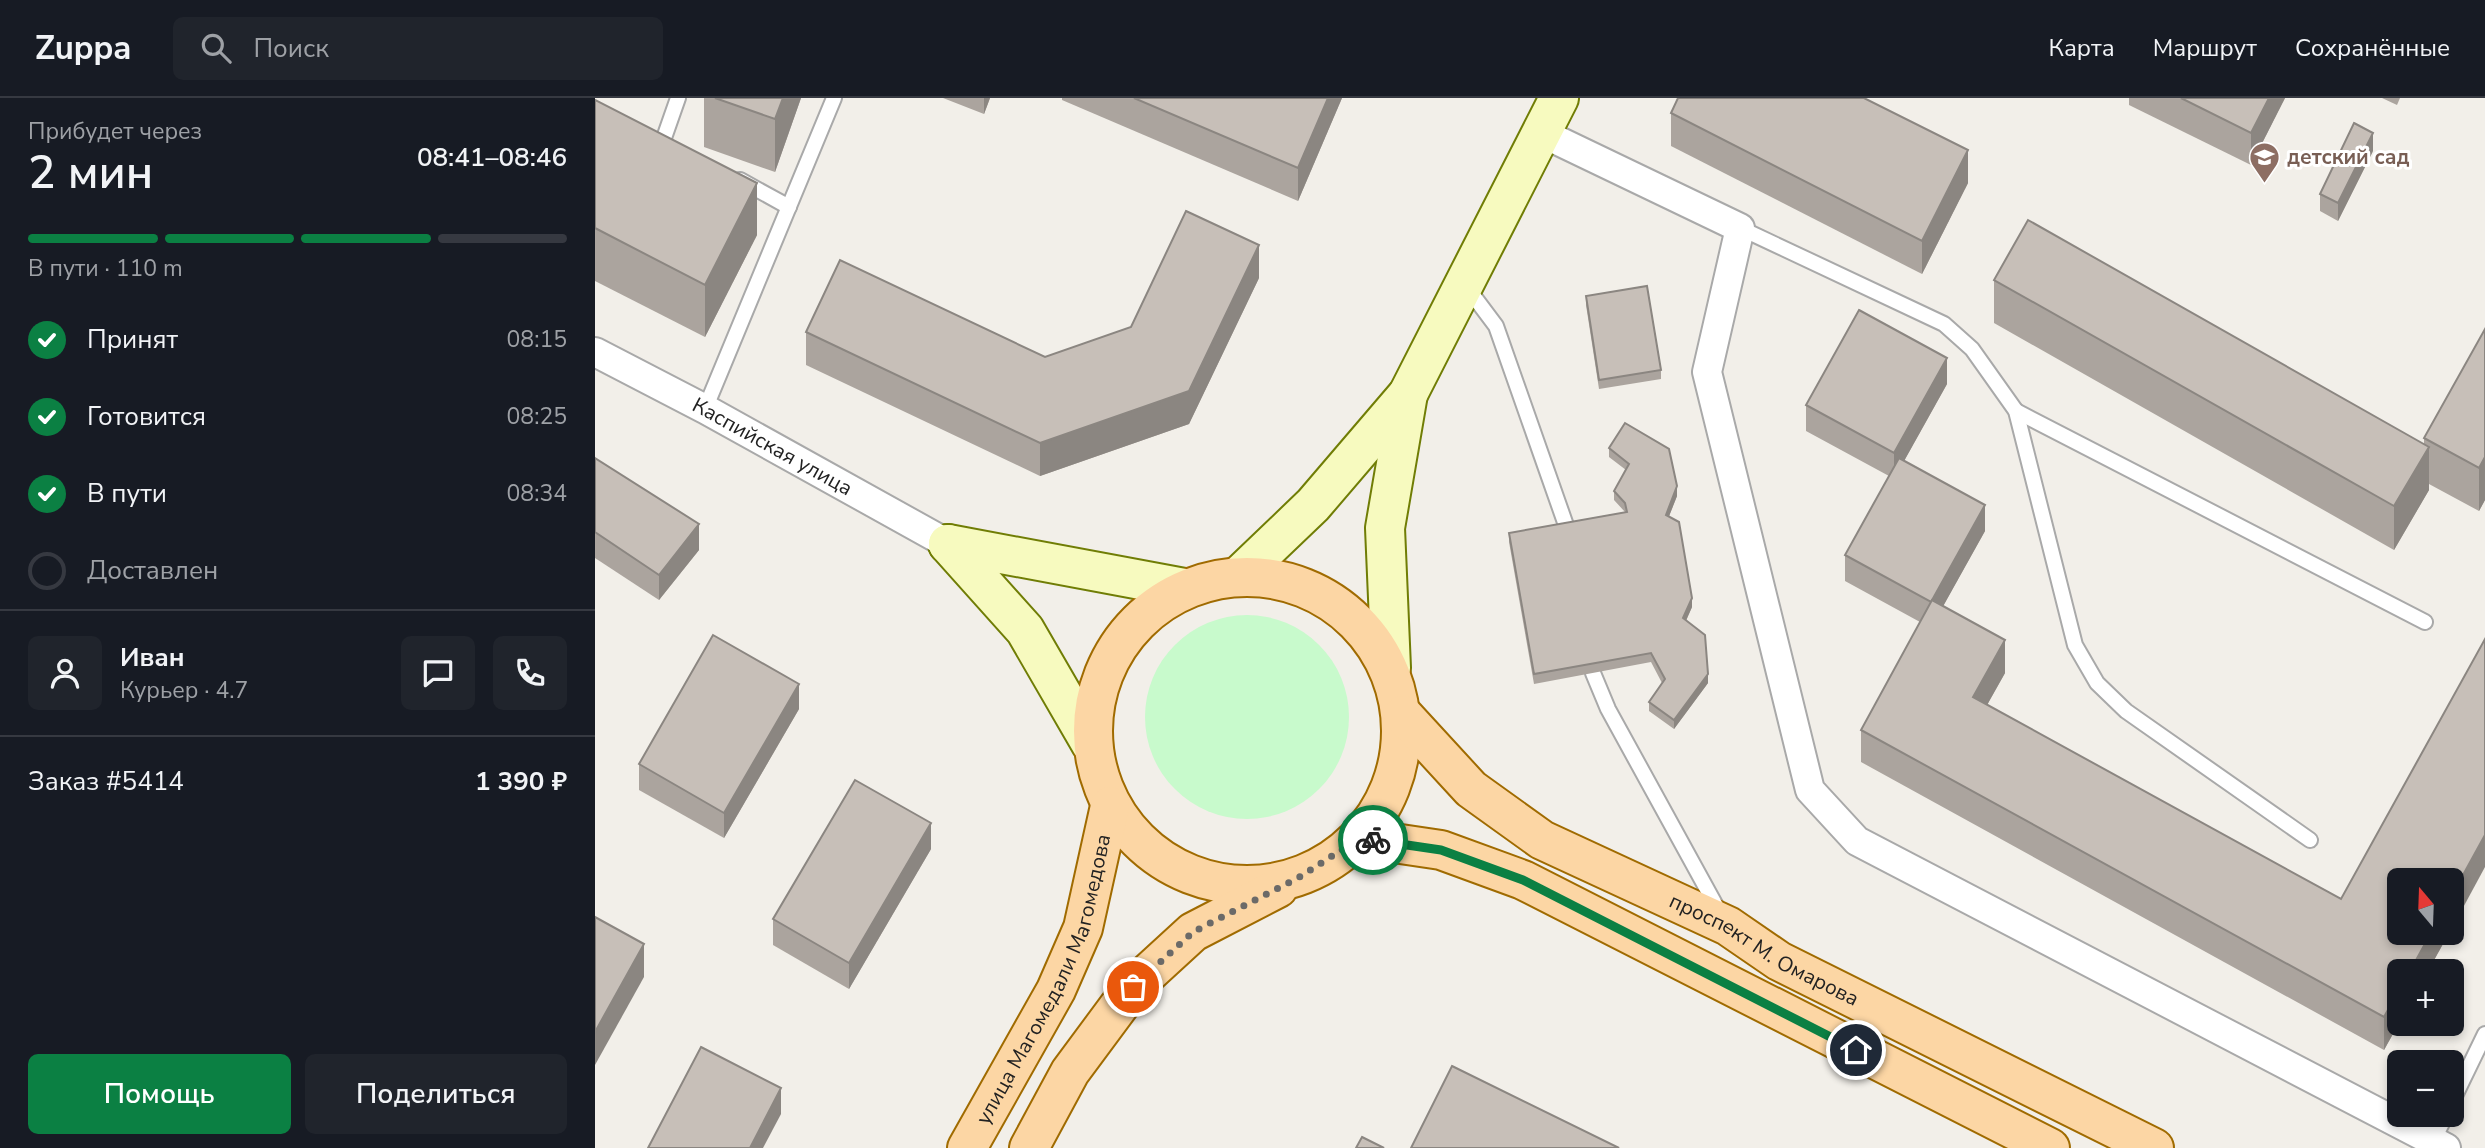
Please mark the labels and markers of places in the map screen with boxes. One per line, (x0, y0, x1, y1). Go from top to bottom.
school or university icon: детский сад (2247, 140, 2281, 184)
place label: детский сад (2287, 143, 2409, 171)
pin (1103, 957, 1163, 1017)
pin (1826, 1020, 1886, 1080)

